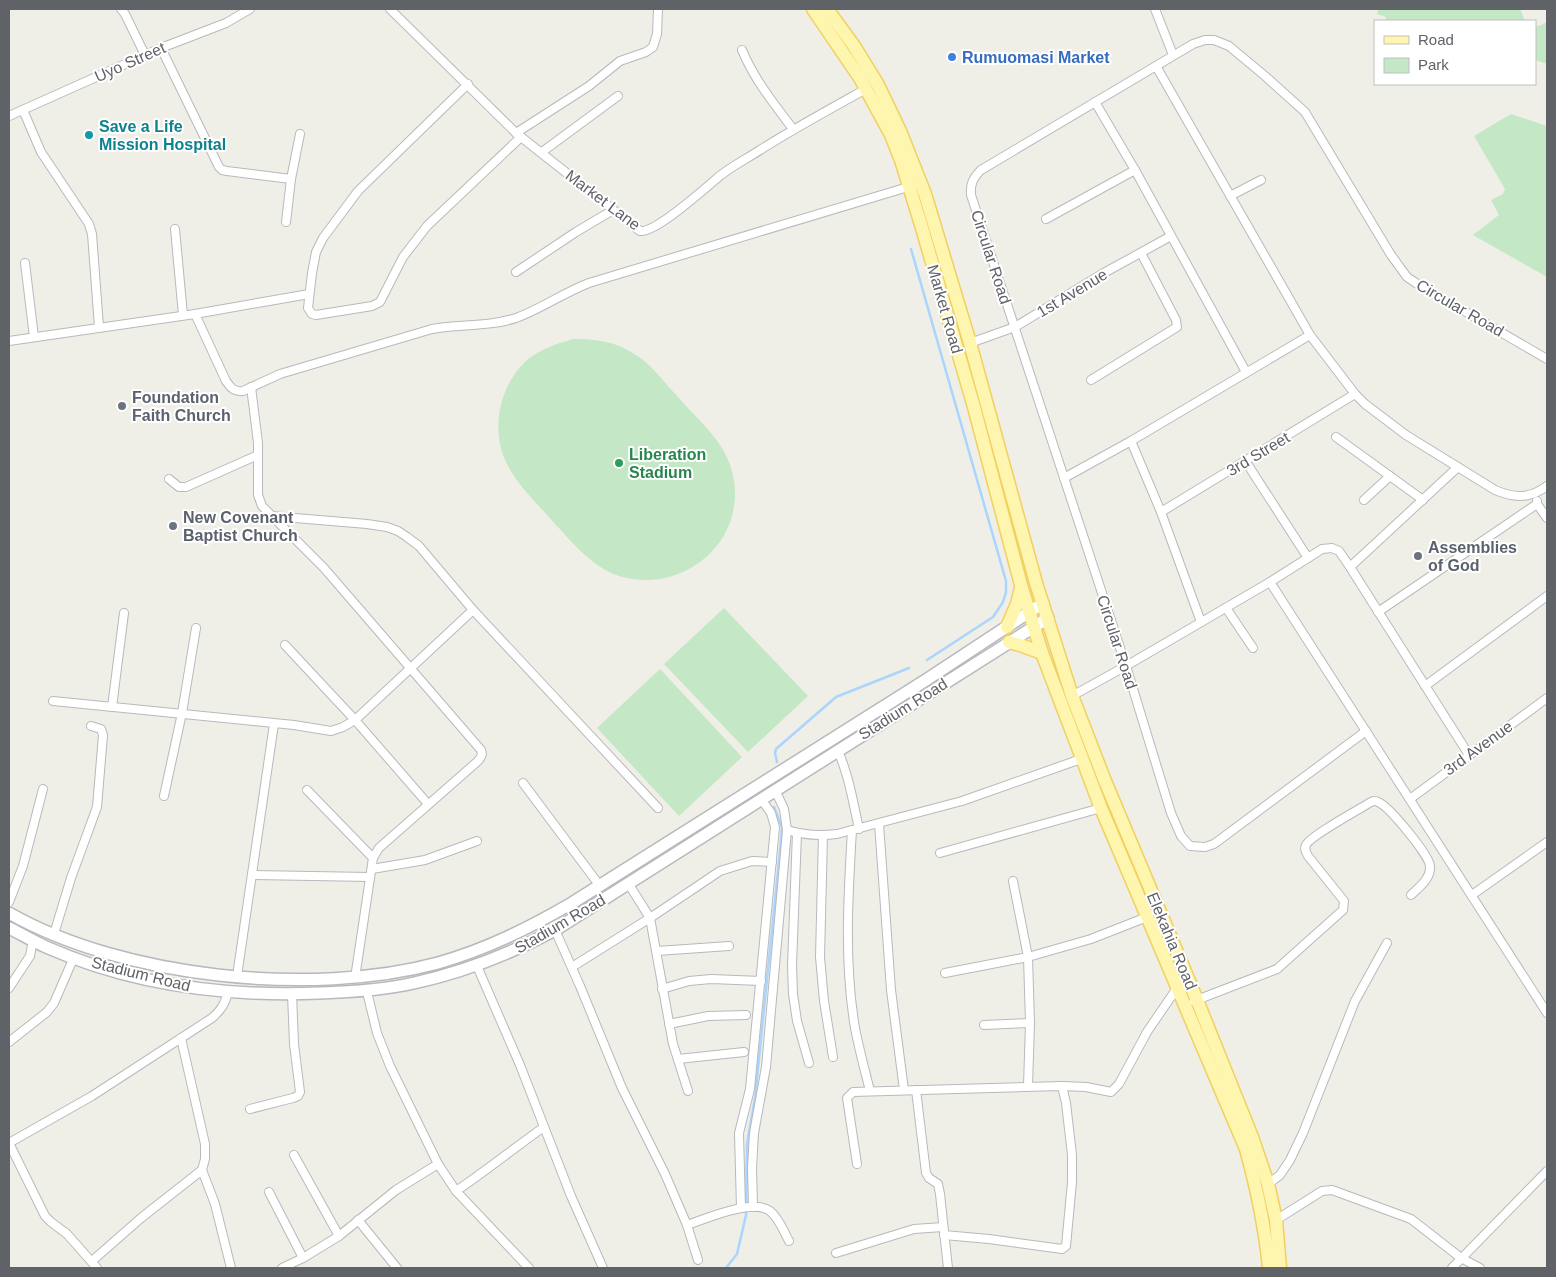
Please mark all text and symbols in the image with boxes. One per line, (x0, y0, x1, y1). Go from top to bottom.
legend (1374, 20, 1536, 85)
text: Road (1418, 31, 1454, 48)
street label: Uyo Street (92, 39, 168, 85)
place label: Rumuomasi Market (962, 49, 1110, 66)
marker: Rumuomasi Market (946, 51, 958, 63)
text: Park (1418, 56, 1449, 73)
place label: Save a Life Mission Hospital (99, 118, 226, 153)
marker: Save a Life Mission Hospital (83, 129, 95, 141)
street label: Market Lane (562, 166, 644, 234)
street label: Circular Road (968, 208, 1014, 306)
street label: Market Road (924, 263, 966, 355)
street label: 1st Avenue (1034, 265, 1110, 321)
street label: Circular Road (1413, 276, 1507, 340)
place label: Foundation Faith Church (132, 389, 231, 424)
marker: Foundation Faith Church (116, 400, 128, 412)
street label: 3rd Street (1224, 428, 1293, 479)
place label: Liberation Stadium (629, 446, 706, 481)
marker: Liberation Stadium (613, 457, 625, 469)
place label: New Covenant Baptist Church (183, 509, 298, 544)
marker: New Covenant Baptist Church (167, 520, 179, 532)
place label: Assemblies of God (1428, 539, 1517, 574)
marker: Assemblies of God (1412, 550, 1424, 562)
street label: Circular Road (1094, 593, 1140, 691)
street label: Stadium Road (856, 675, 950, 743)
street label: 3rd Avenue (1440, 717, 1516, 779)
street label: Elekahia Road (1144, 890, 1200, 992)
street label: Stadium Road (512, 891, 608, 957)
street label: Stadium Road (90, 953, 192, 995)

